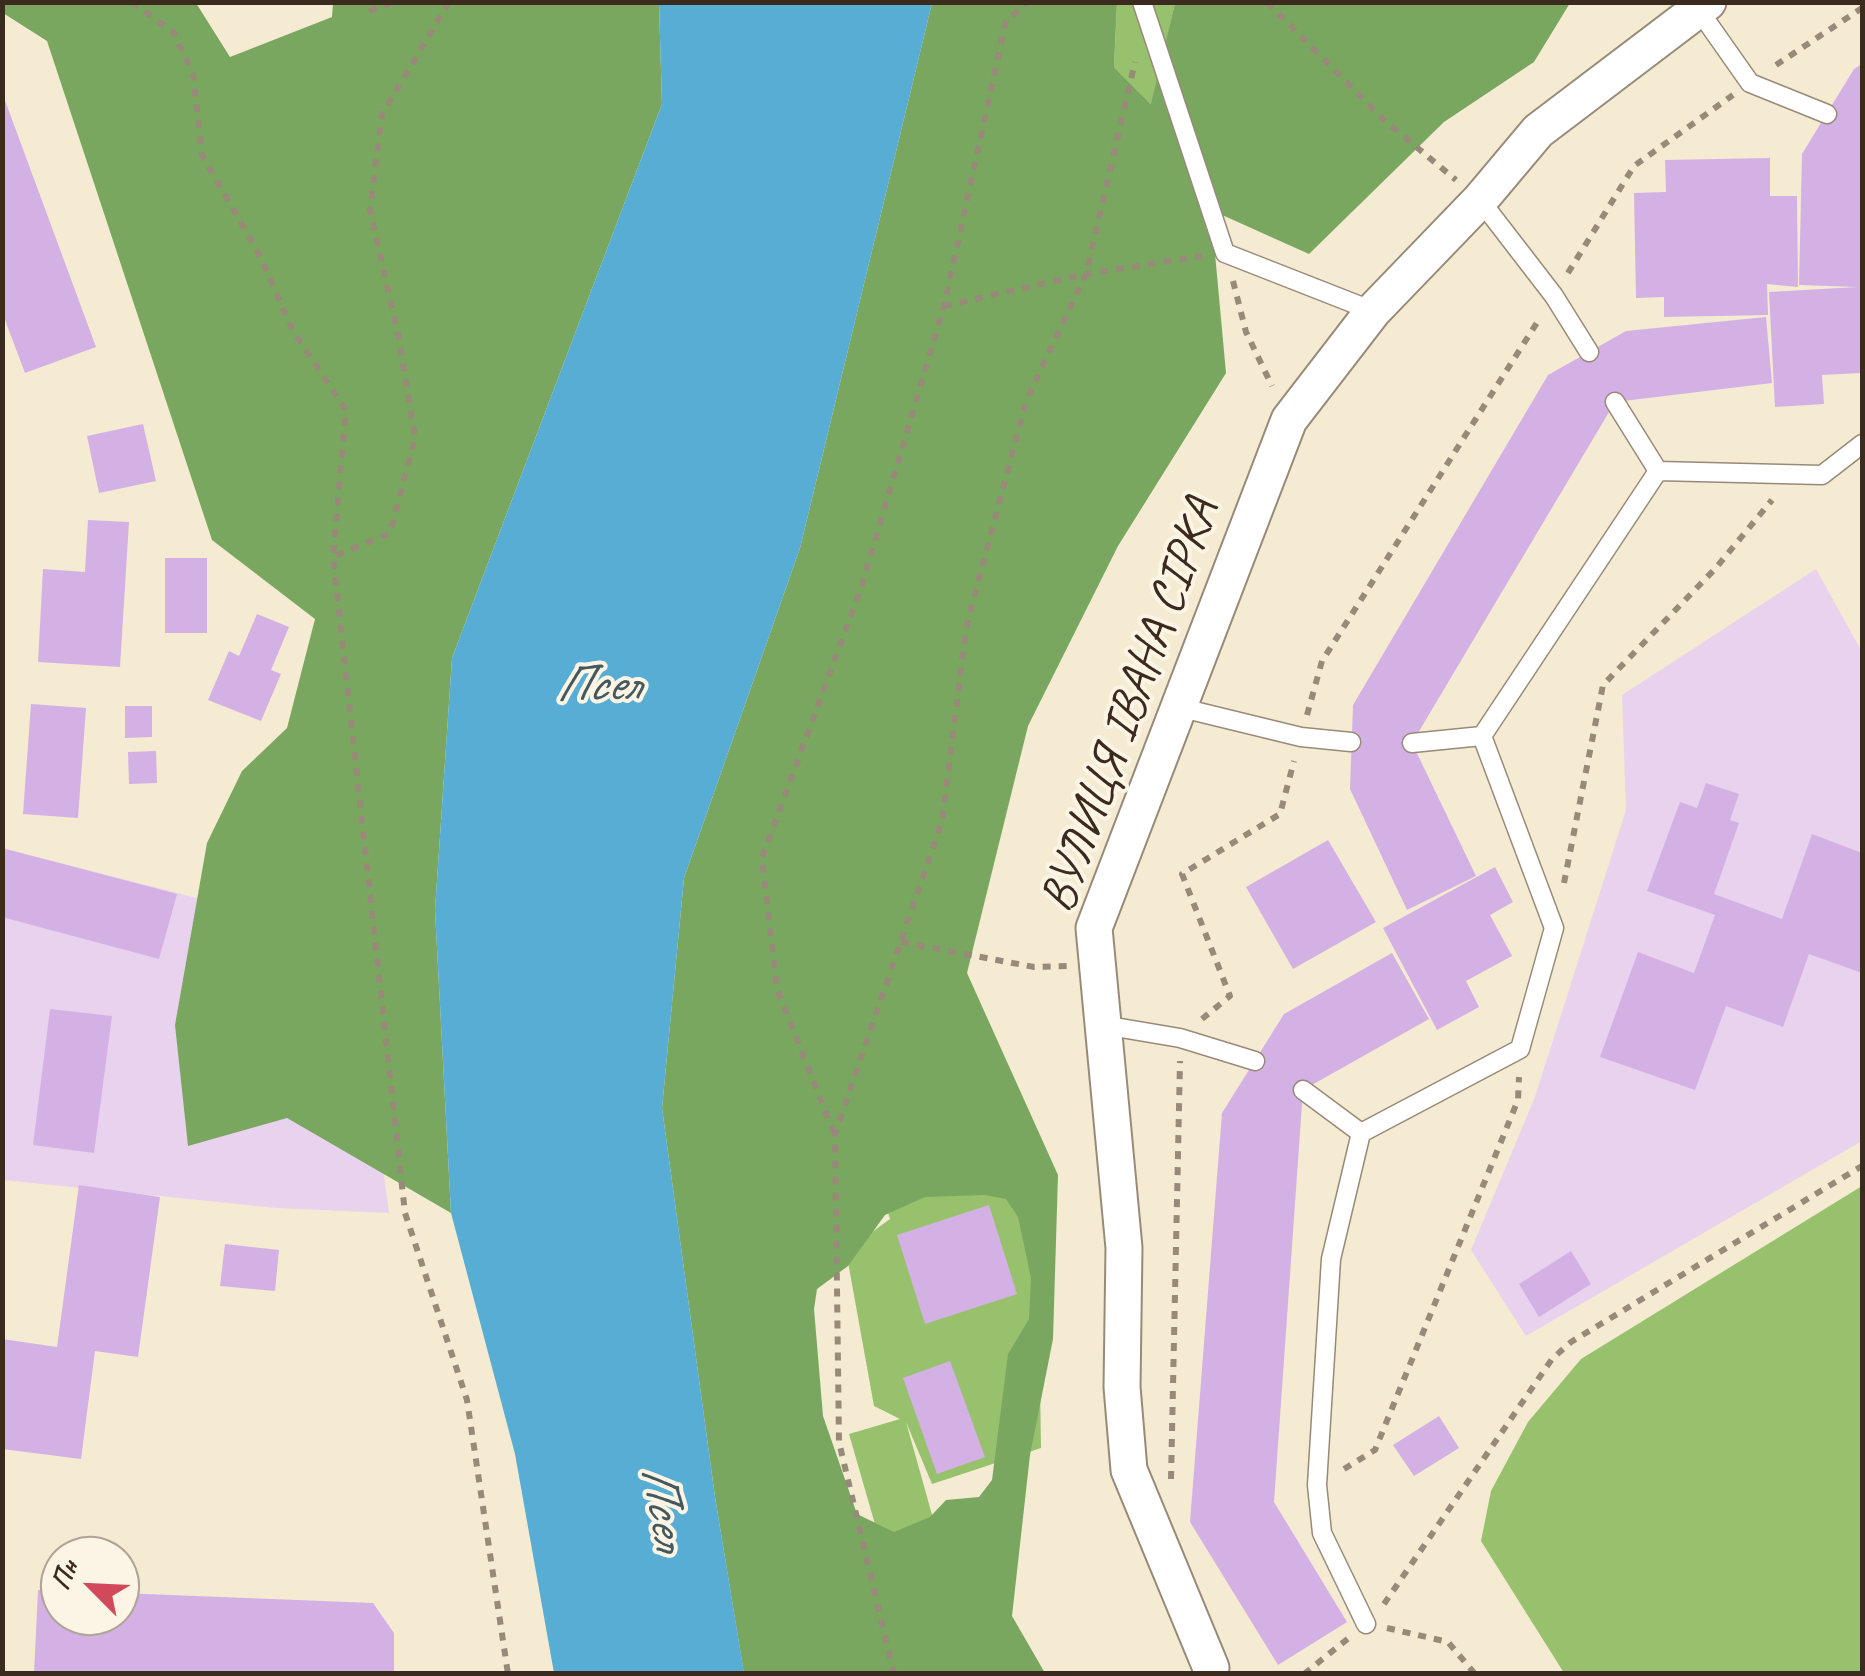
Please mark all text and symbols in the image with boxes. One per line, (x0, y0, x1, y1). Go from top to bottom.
street label: ВУЛИЦЯ ІВАНА СІРКА (1028, 491, 1234, 921)
water label: Псел (556, 655, 638, 717)
water label: Псел (625, 1462, 699, 1552)
north arrow (40, 1536, 140, 1636)
text: Пн (42, 1554, 86, 1595)

